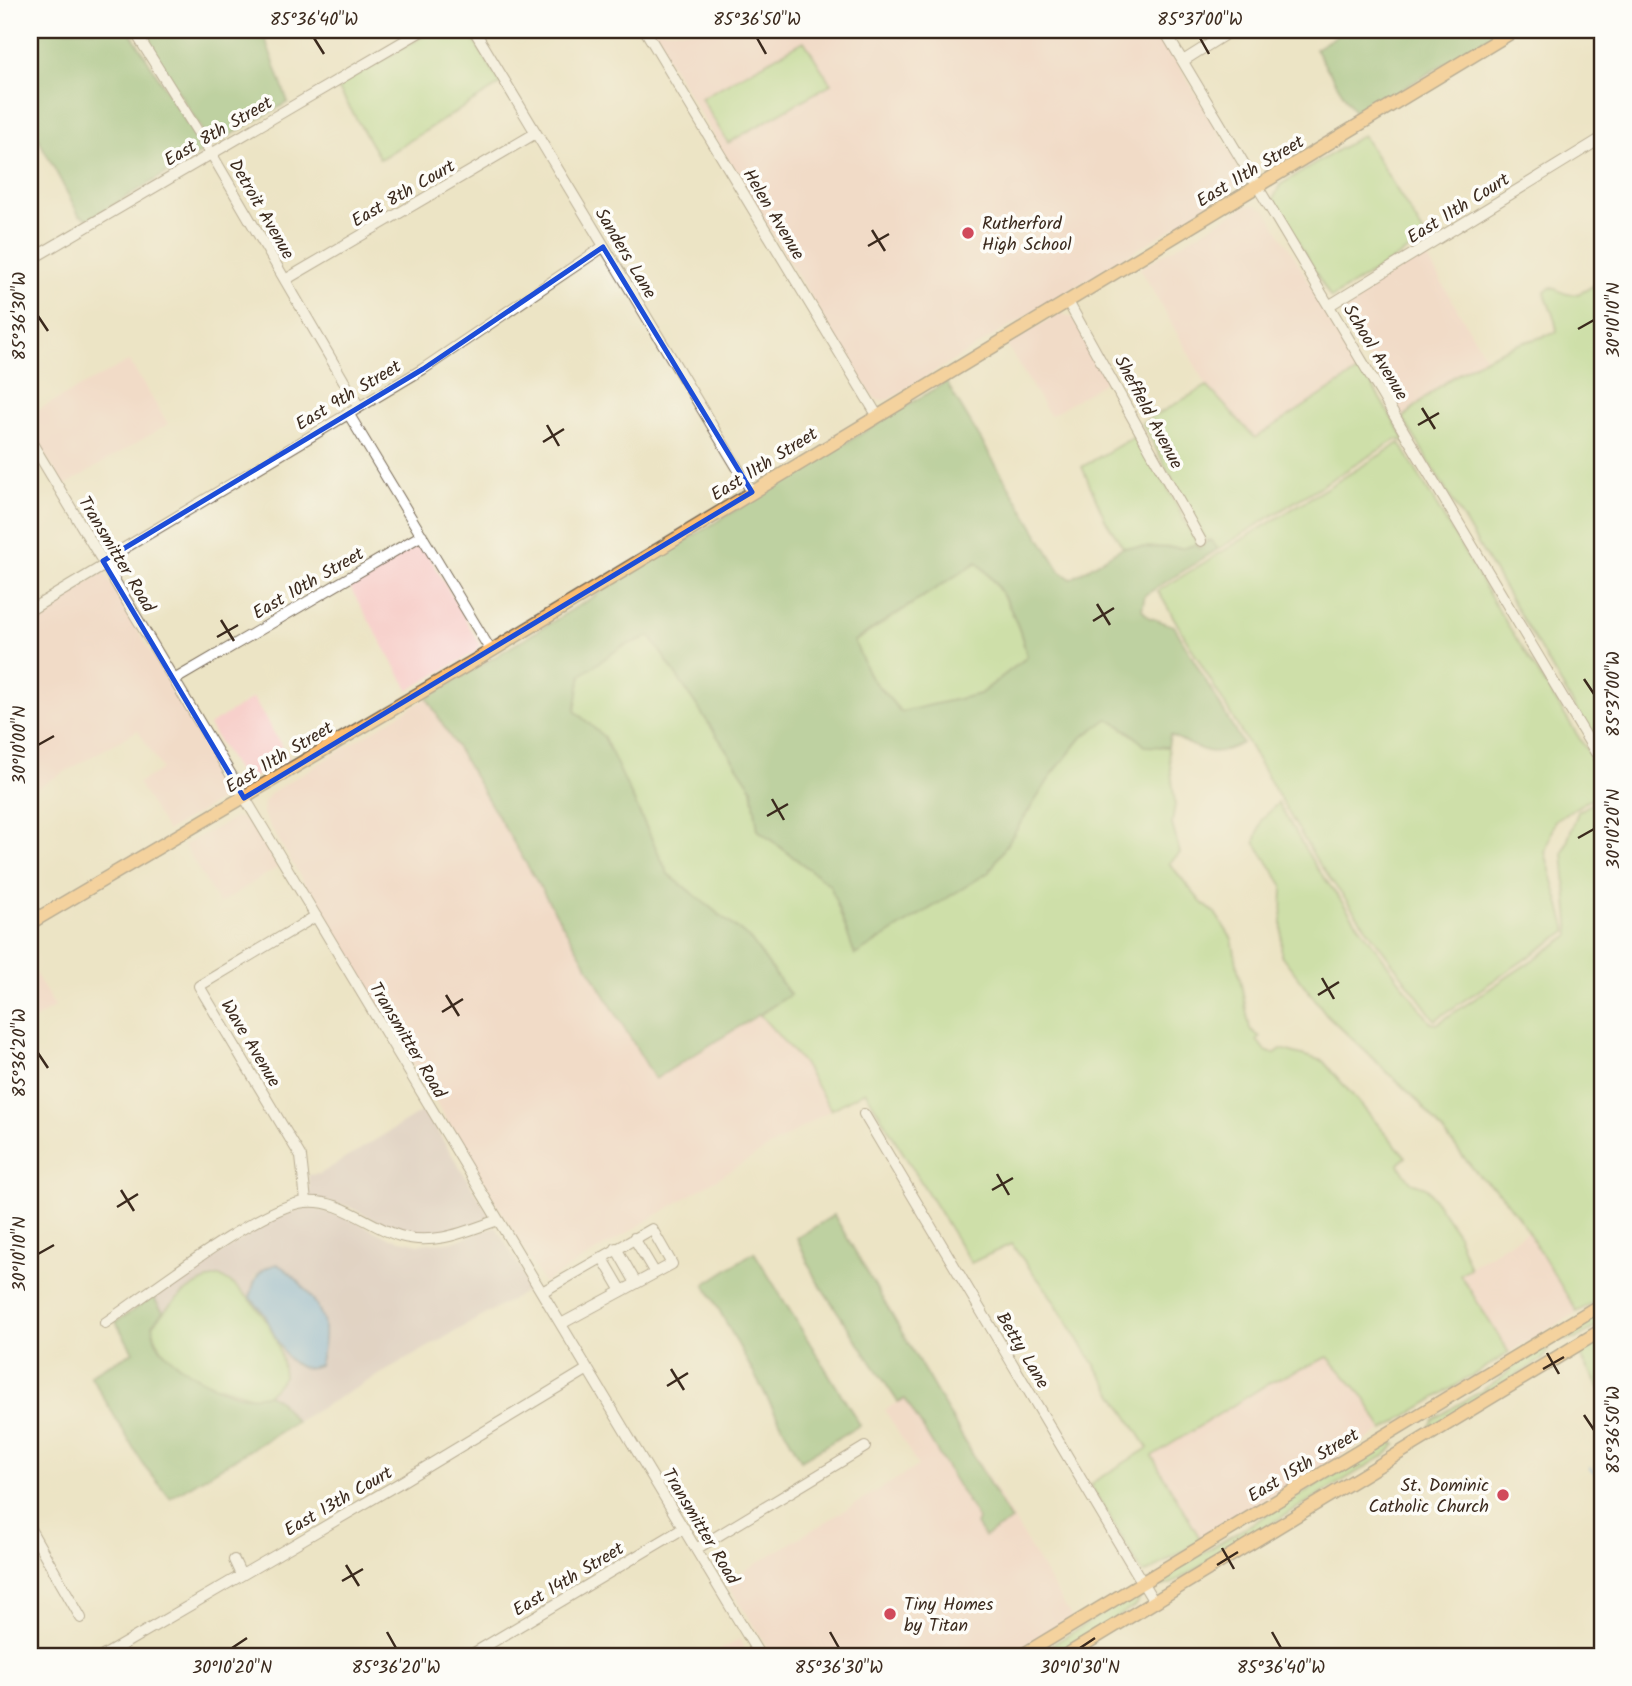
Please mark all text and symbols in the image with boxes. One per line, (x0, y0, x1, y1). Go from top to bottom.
text: 85°36'40"W (270, 6, 358, 35)
text: 85°36'50"W (713, 6, 801, 35)
text: 85°37'00"W (1157, 6, 1243, 35)
street label: East 8th Street (159, 89, 279, 175)
street label: East 11th Street (1191, 128, 1311, 216)
street label: East 8th Court (346, 152, 462, 236)
street label: Detroit Avenue (220, 154, 301, 266)
street label: Helen Avenue (734, 163, 812, 266)
street label: East 11th Court (1402, 166, 1517, 252)
street label: Sanders Lane (586, 203, 663, 305)
place label: Rutherford High School (982, 210, 1072, 260)
marker: Rutherford High School (960, 225, 976, 241)
text: 85°36'30"W (6, 272, 35, 360)
text: 30°10'10"N (1600, 282, 1629, 358)
street label: School Avenue (1334, 299, 1415, 407)
street label: Sheffield Avenue (1105, 351, 1190, 475)
street label: East 9th Street (290, 353, 408, 439)
street label: East 11th Street (706, 420, 825, 510)
street label: Transmitter Road (69, 491, 162, 619)
street label: East 10th Street (247, 540, 371, 628)
text: 85°37'00"W (1600, 651, 1629, 737)
text: 30°10'00"N (6, 706, 35, 784)
street label: East 11th Street (220, 714, 340, 802)
text: 30°10'20"N (1600, 789, 1629, 869)
street label: Transmitter Road (360, 977, 453, 1105)
street label: Wave Avenue (212, 994, 287, 1093)
text: 85°36'20"W (6, 1009, 35, 1098)
text: 30°10'10"N (6, 1216, 35, 1292)
street label: Betty Lane (987, 1307, 1056, 1395)
text: 85°36'50"W (1600, 1386, 1629, 1474)
street label: East 15th Street (1242, 1421, 1366, 1511)
street label: East 13th Court (279, 1459, 399, 1545)
street label: Transmitter Road (653, 1463, 746, 1591)
place label: St. Dominic Catholic Church (1368, 1472, 1489, 1522)
marker: St. Dominic Catholic Church (1495, 1487, 1511, 1503)
street label: East 14th Street (507, 1535, 631, 1625)
place label: Tiny Homes by Titan (904, 1591, 994, 1641)
marker: Tiny Homes by Titan (882, 1606, 898, 1622)
text: 30°10'20"N (192, 1654, 272, 1683)
text: 85°36'20"W (352, 1654, 441, 1683)
text: 85°36'30"W (795, 1654, 883, 1683)
text: 30°10'30"N (1040, 1654, 1120, 1683)
text: 85°36'40"W (1237, 1654, 1325, 1683)

